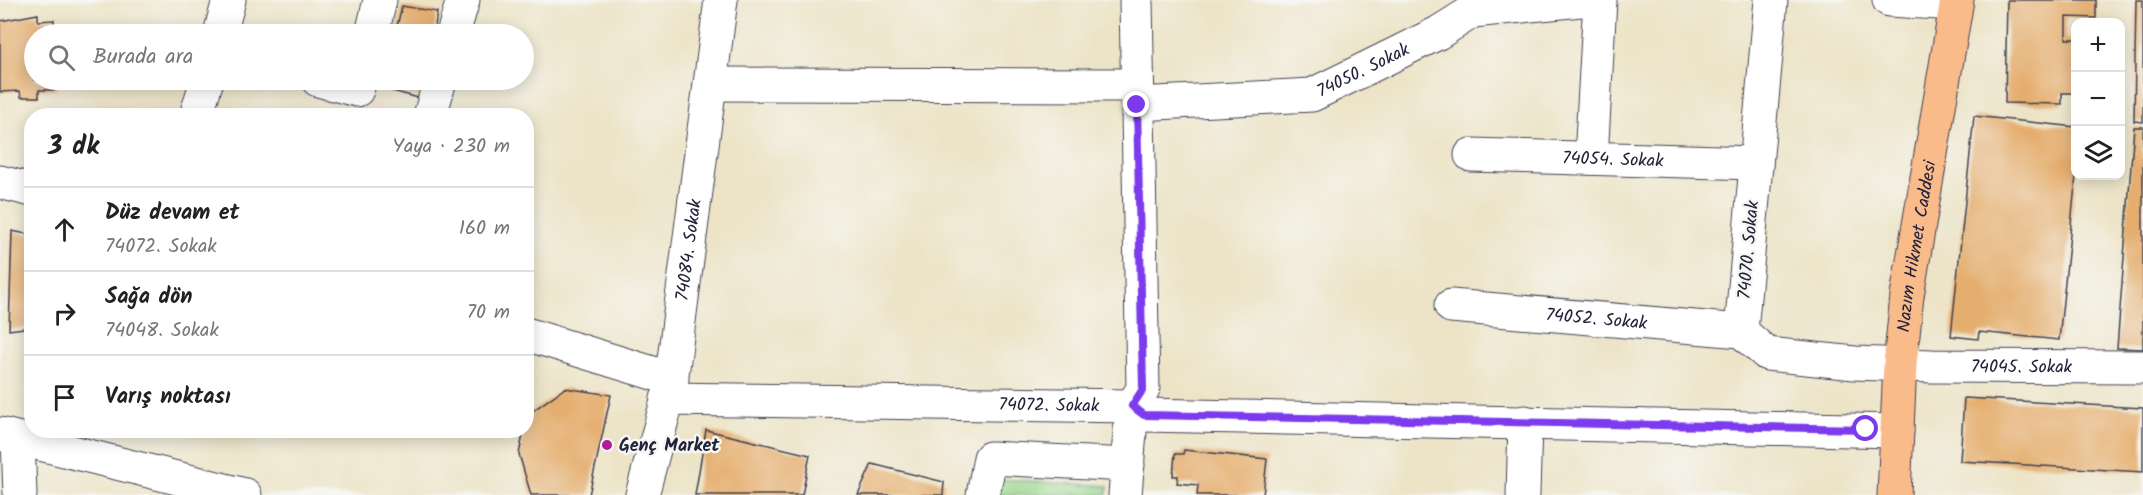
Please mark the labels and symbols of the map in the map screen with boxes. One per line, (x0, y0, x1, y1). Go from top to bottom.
street label: 74050. Sokak (1312, 36, 1416, 106)
route end (1123, 91, 1149, 117)
street label: 74054. Sokak (1562, 145, 1665, 176)
street label: Nazım Hikmet Caddesi (1890, 158, 1946, 334)
street label: 74084. Sokak (669, 197, 711, 303)
street label: 74070. Sokak (1731, 199, 1768, 301)
street label: 74052. Sokak (1544, 301, 1649, 339)
street label: 74045. Sokak (1971, 353, 2073, 383)
street label: 74072. Sokak (998, 391, 1100, 422)
route start (1852, 415, 1878, 441)
place label: Genç Market (619, 432, 720, 461)
marker: Genç Market (600, 438, 614, 452)

